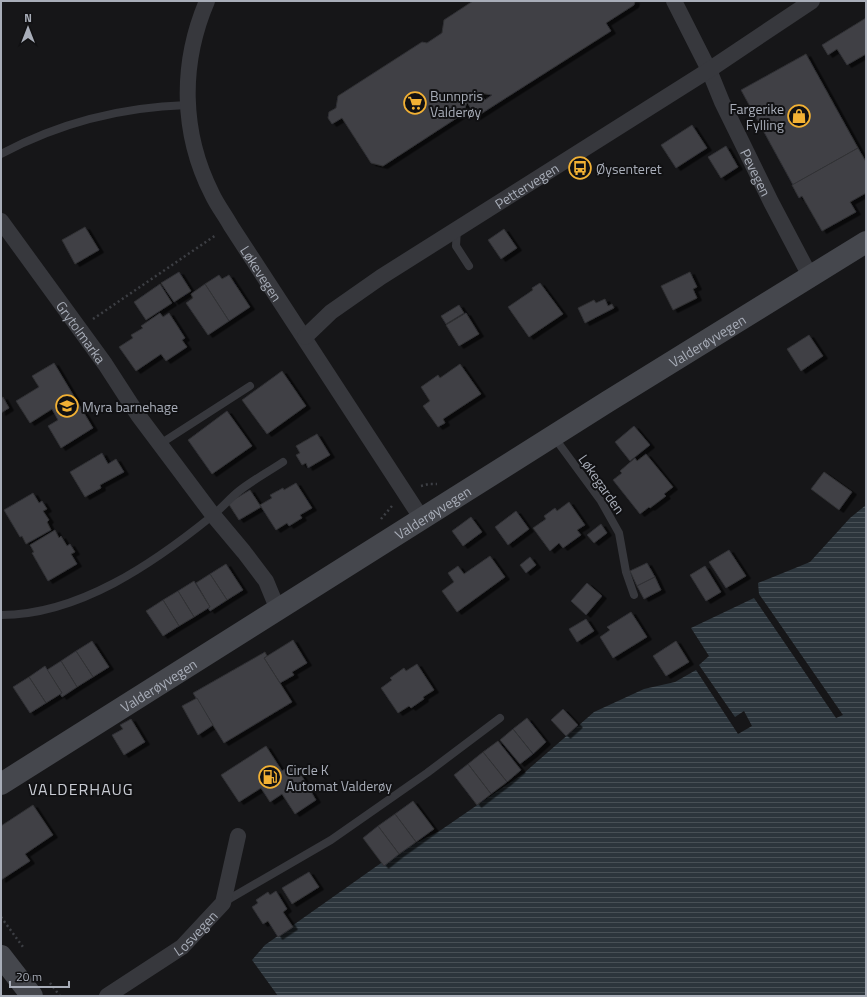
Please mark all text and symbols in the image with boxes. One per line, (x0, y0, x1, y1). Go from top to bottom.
north arrow (8, 8, 48, 48)
text: N (24, 10, 32, 26)
place label: Bunnpris Valderøy (430, 85, 483, 122)
supermarket icon: Bunnpris Valderøy (402, 90, 428, 116)
place label: Fargerike Fylling (730, 98, 784, 135)
shop icon: Fargerike Fylling (786, 103, 812, 129)
street label: Pevegen (736, 145, 777, 200)
bus stop icon: Øysenteret (567, 155, 593, 181)
street label: Pettervegen (490, 157, 563, 214)
place label: Øysenteret (596, 158, 662, 179)
street label: Løkevegen (236, 241, 288, 305)
street label: Grytolmarka (52, 296, 112, 368)
street label: Valderøyvegen (665, 308, 750, 372)
school or university icon: Myra barnehage (54, 393, 80, 419)
place label: Myra barnehage (82, 396, 178, 417)
street label: Løkegarden (574, 450, 630, 518)
street label: Valderøyvegen (390, 480, 475, 544)
street label: Valderøyvegen (116, 653, 201, 717)
place label: Circle K Automat Valderøy (286, 759, 392, 796)
fuel station icon: Circle K Automat Valderøy (257, 764, 283, 790)
district label: VALDERHAUG (28, 777, 134, 801)
street label: Losvegen (169, 905, 222, 960)
scale bar (10, 963, 69, 989)
text: 20 m (16, 967, 42, 986)

